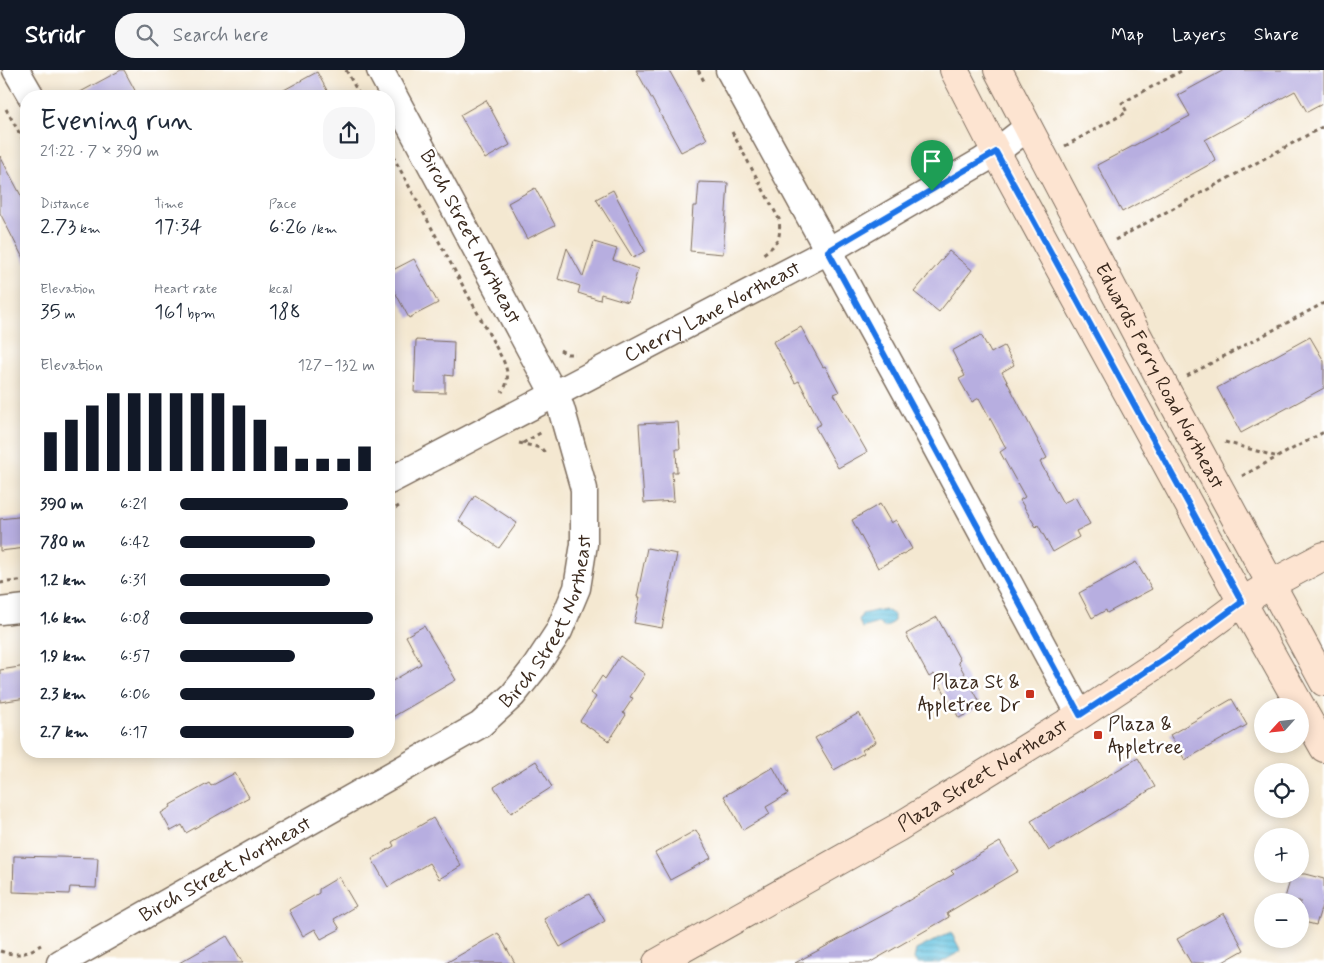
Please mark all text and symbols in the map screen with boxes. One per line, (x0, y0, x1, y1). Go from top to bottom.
search box (115, 13, 465, 58)
text: Stridr (25, 20, 85, 51)
icon: search (133, 21, 161, 49)
text: Search here (173, 23, 269, 48)
text: Map (1111, 23, 1144, 47)
text: Layers (1172, 23, 1226, 47)
text: Share (1254, 23, 1299, 47)
text: Evening run (40, 103, 193, 140)
button: share (323, 107, 375, 159)
pin (911, 140, 953, 191)
text: 21:22 · 7 × 390 m (40, 141, 159, 162)
street label: Birch Street Northeast (413, 145, 527, 329)
icon: arrive (918, 147, 946, 175)
text: Distance (40, 195, 89, 213)
text: Time (154, 195, 184, 213)
text: Pace (269, 195, 297, 213)
text: 2.73 (40, 213, 76, 241)
text: 17:34 (154, 213, 202, 241)
text: 6:26 (269, 213, 307, 241)
text: km (76, 220, 101, 238)
text: /km (307, 220, 337, 238)
street label: Cherry Lane Northeast (620, 254, 805, 369)
street label: Edwards Ferry Road Northeast (1088, 258, 1231, 494)
text: Elevation (40, 280, 95, 298)
text: Heart rate (154, 280, 217, 298)
text: kcal (269, 280, 292, 298)
text: 35 (40, 298, 61, 326)
text: 161 (154, 298, 184, 326)
text: 188 (269, 298, 301, 326)
text: m (61, 305, 76, 323)
text: bpm (184, 305, 215, 323)
text: Elevation (40, 355, 103, 376)
text: 127–132 m (298, 355, 375, 376)
text: 390 m (40, 494, 83, 515)
text: 6:21 (120, 494, 147, 515)
text: 780 m (40, 532, 85, 553)
text: 6:42 (120, 532, 150, 553)
street label: Birch Street Northeast (493, 534, 598, 715)
text: 1.2 km (40, 570, 86, 591)
text: 6:31 (120, 570, 147, 591)
text: 1.6 km (40, 608, 86, 629)
text: 6:08 (120, 608, 150, 629)
text: 1.9 km (40, 646, 86, 667)
text: 6:57 (120, 646, 150, 667)
place label: Plaza St & Appletree Dr (918, 669, 1021, 720)
text: 2.3 km (40, 684, 86, 705)
text: 6:06 (120, 684, 150, 705)
marker: Plaza St & Appletree Dr (1024, 688, 1036, 700)
north arrow (1254, 698, 1309, 752)
map controls (1254, 698, 1309, 948)
place label: Plaza & Appletree (1108, 711, 1183, 762)
street label: Plaza Street Northeast (892, 712, 1073, 838)
text: 2.7 km (40, 722, 89, 743)
text: 6:17 (120, 722, 148, 743)
marker: Plaza & Appletree (1092, 729, 1104, 741)
button: locate (1254, 763, 1309, 818)
street label: Birch Street Northeast (134, 810, 316, 929)
button: + (1254, 828, 1309, 883)
button: − (1254, 893, 1309, 948)

